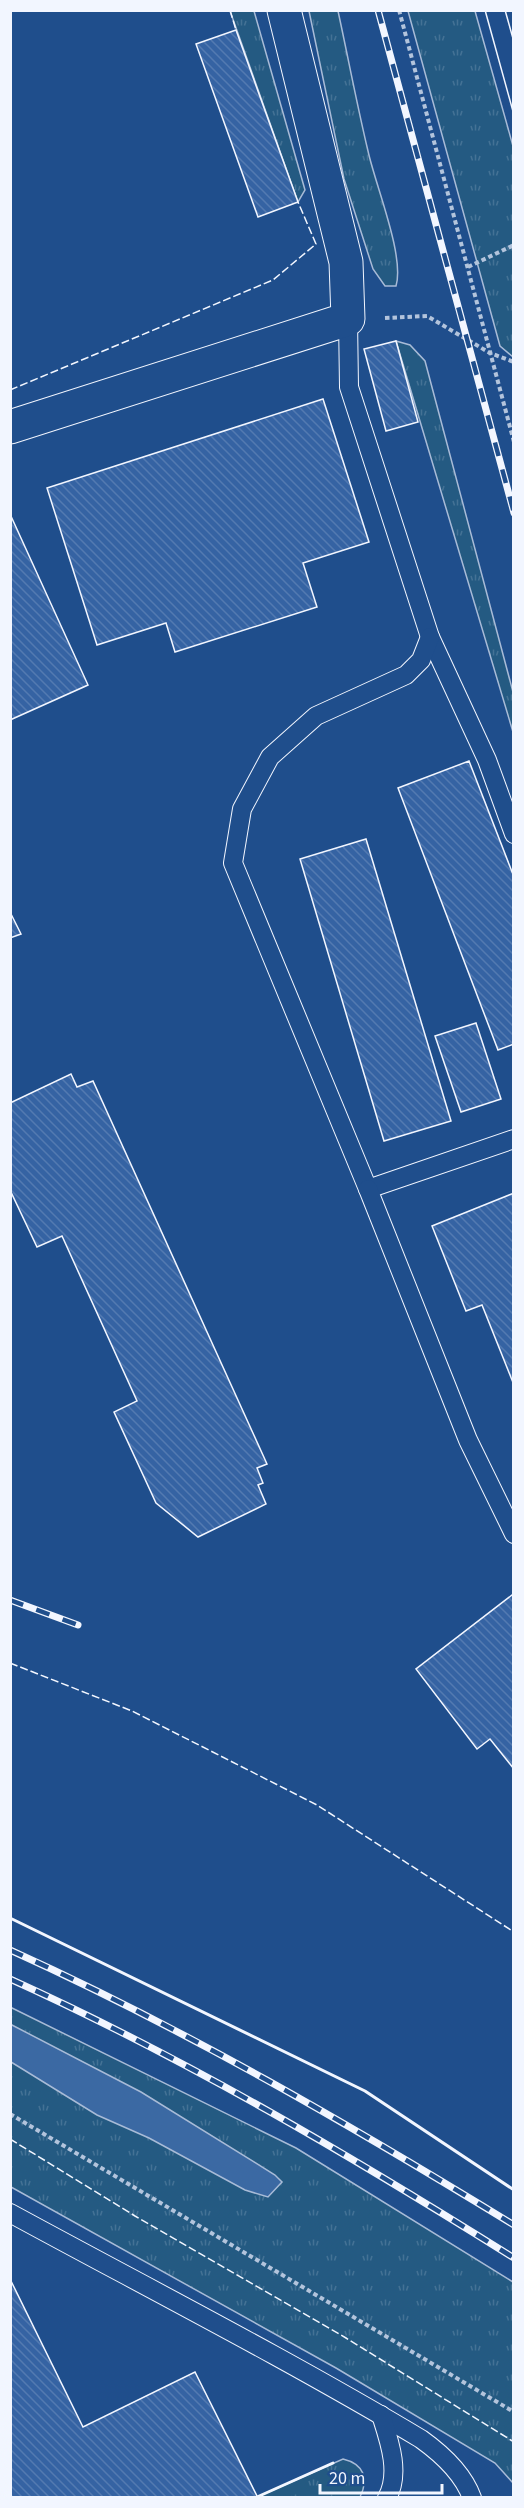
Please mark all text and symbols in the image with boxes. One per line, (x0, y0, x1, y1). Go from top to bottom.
scale bar (320, 2457, 442, 2495)
text: 20 m (329, 2466, 365, 2491)

